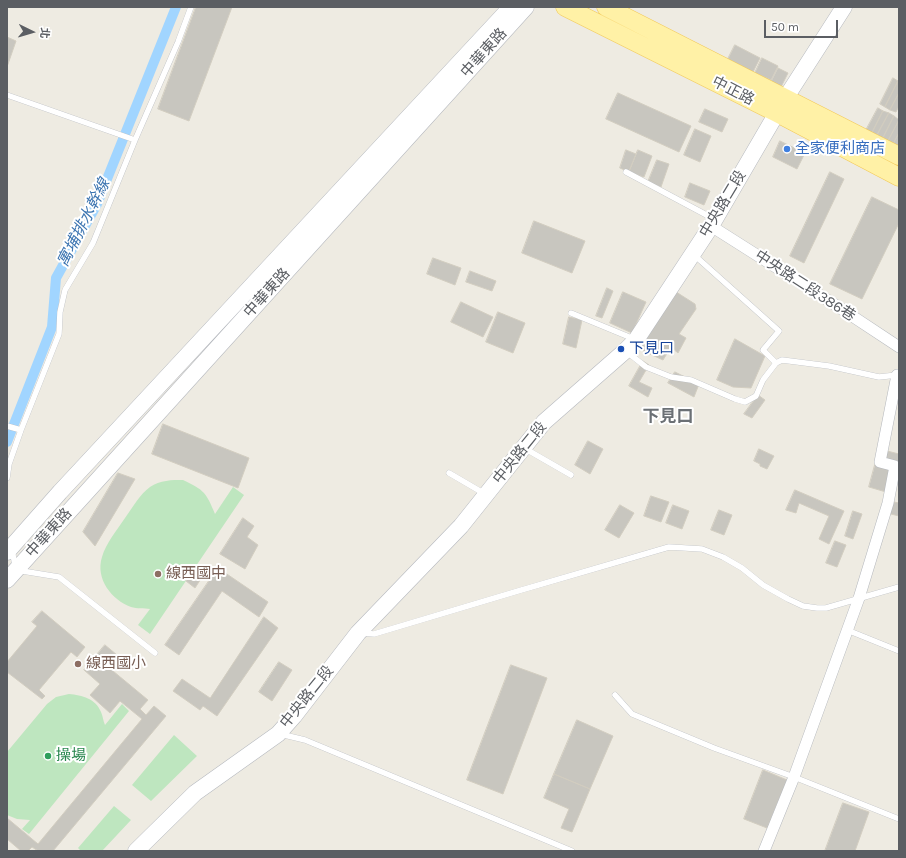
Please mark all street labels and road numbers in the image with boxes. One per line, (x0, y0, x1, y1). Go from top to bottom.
street label: 中華東路 (457, 25, 511, 81)
street label: 中正路 (709, 73, 757, 109)
street label: 中央路二段 (696, 167, 750, 241)
street label: 中央路二段386巷 (751, 247, 859, 325)
street label: 中華東路 (240, 265, 294, 321)
street label: 中央路二段 (489, 418, 551, 488)
street label: 中華東路 (22, 505, 76, 561)
street label: 中央路二段 (276, 662, 338, 732)

